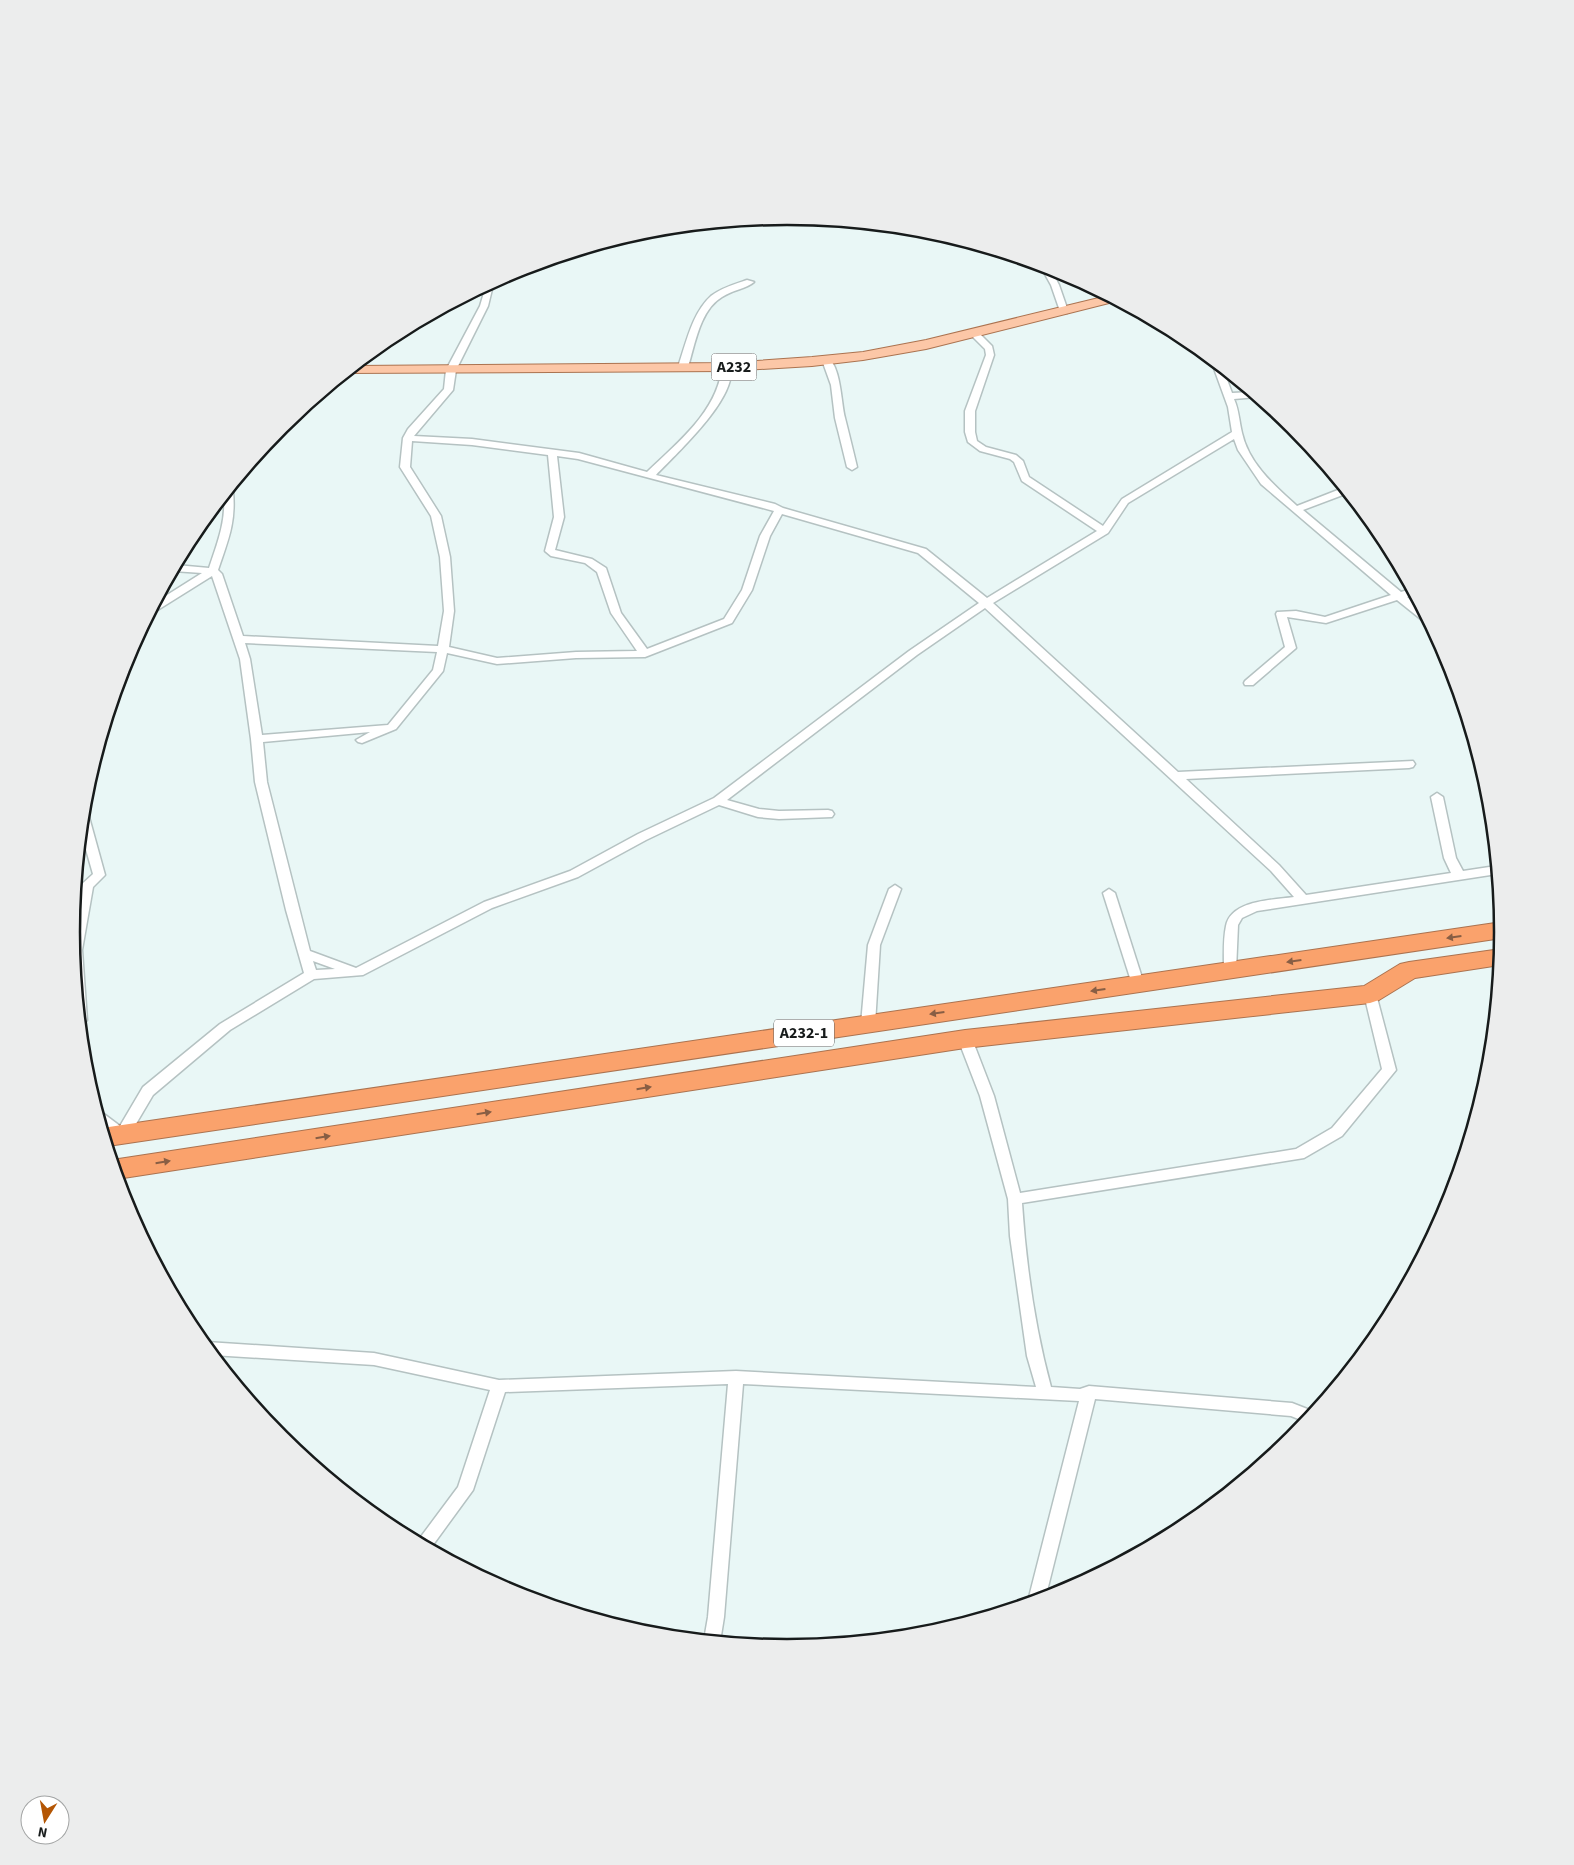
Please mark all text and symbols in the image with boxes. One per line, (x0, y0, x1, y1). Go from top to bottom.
road number: A232 (712, 354, 756, 381)
one-way arrow (1446, 933, 1462, 941)
one-way arrow (1285, 957, 1301, 965)
one-way arrow (1090, 986, 1106, 994)
one-way arrow (929, 1010, 945, 1018)
road number: A232-1 (774, 1020, 834, 1046)
one-way arrow (637, 1084, 653, 1092)
one-way arrow (476, 1108, 492, 1116)
one-way arrow (316, 1133, 332, 1141)
one-way arrow (155, 1157, 171, 1165)
north arrow (20, 1795, 70, 1845)
text: N (36, 1821, 49, 1842)

